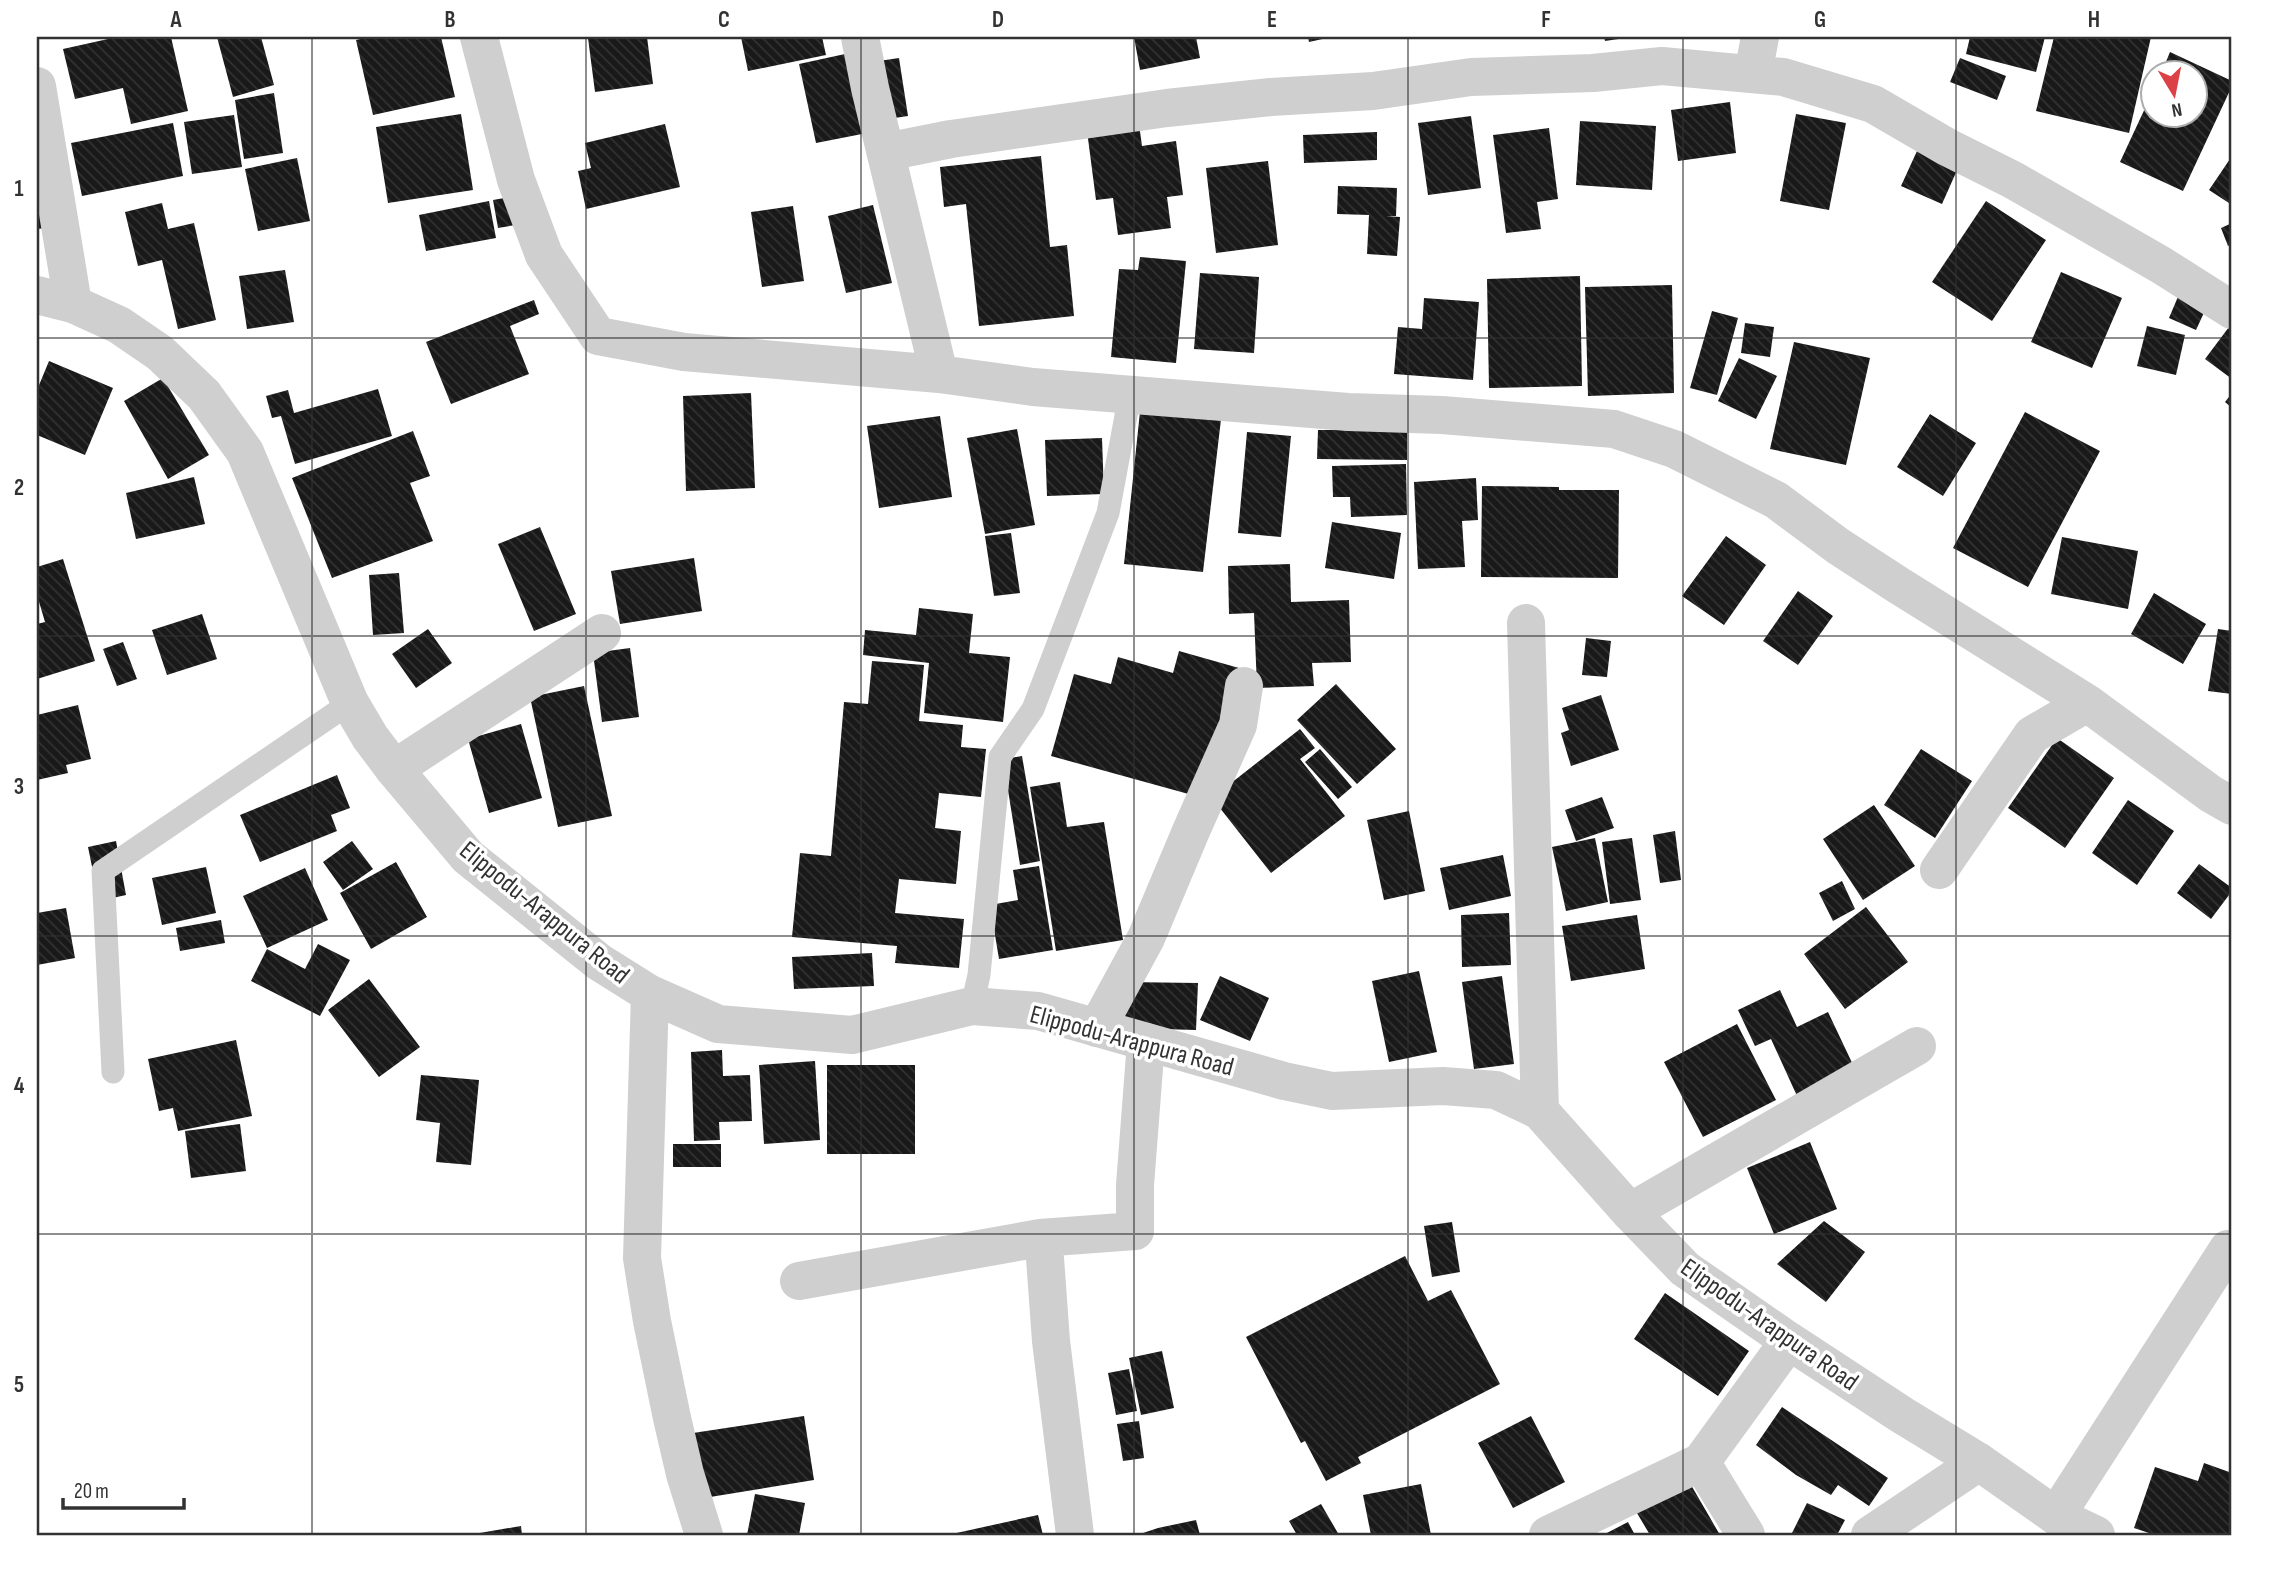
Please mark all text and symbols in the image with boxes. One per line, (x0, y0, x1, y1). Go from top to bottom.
text: A (170, 6, 183, 34)
text: B (445, 6, 456, 34)
text: C (718, 6, 730, 34)
text: D (992, 6, 1004, 34)
text: E (1267, 6, 1277, 34)
text: F (1541, 6, 1551, 34)
text: G (1814, 6, 1826, 34)
text: H (2088, 6, 2100, 34)
north arrow (2140, 60, 2210, 130)
text: N (2170, 97, 2184, 121)
text: 1 (14, 175, 24, 203)
text: 2 (14, 474, 24, 502)
text: 3 (14, 773, 24, 801)
street label: Elippodu-Arappura Road (453, 835, 635, 991)
street label: Elippodu-Arappura Road (1026, 999, 1237, 1084)
text: 4 (14, 1072, 25, 1100)
street label: Elippodu-Arappura Road (1674, 1252, 1864, 1398)
text: 5 (14, 1371, 24, 1399)
scale bar (63, 1467, 184, 1511)
text: 20 m (74, 1479, 109, 1504)

